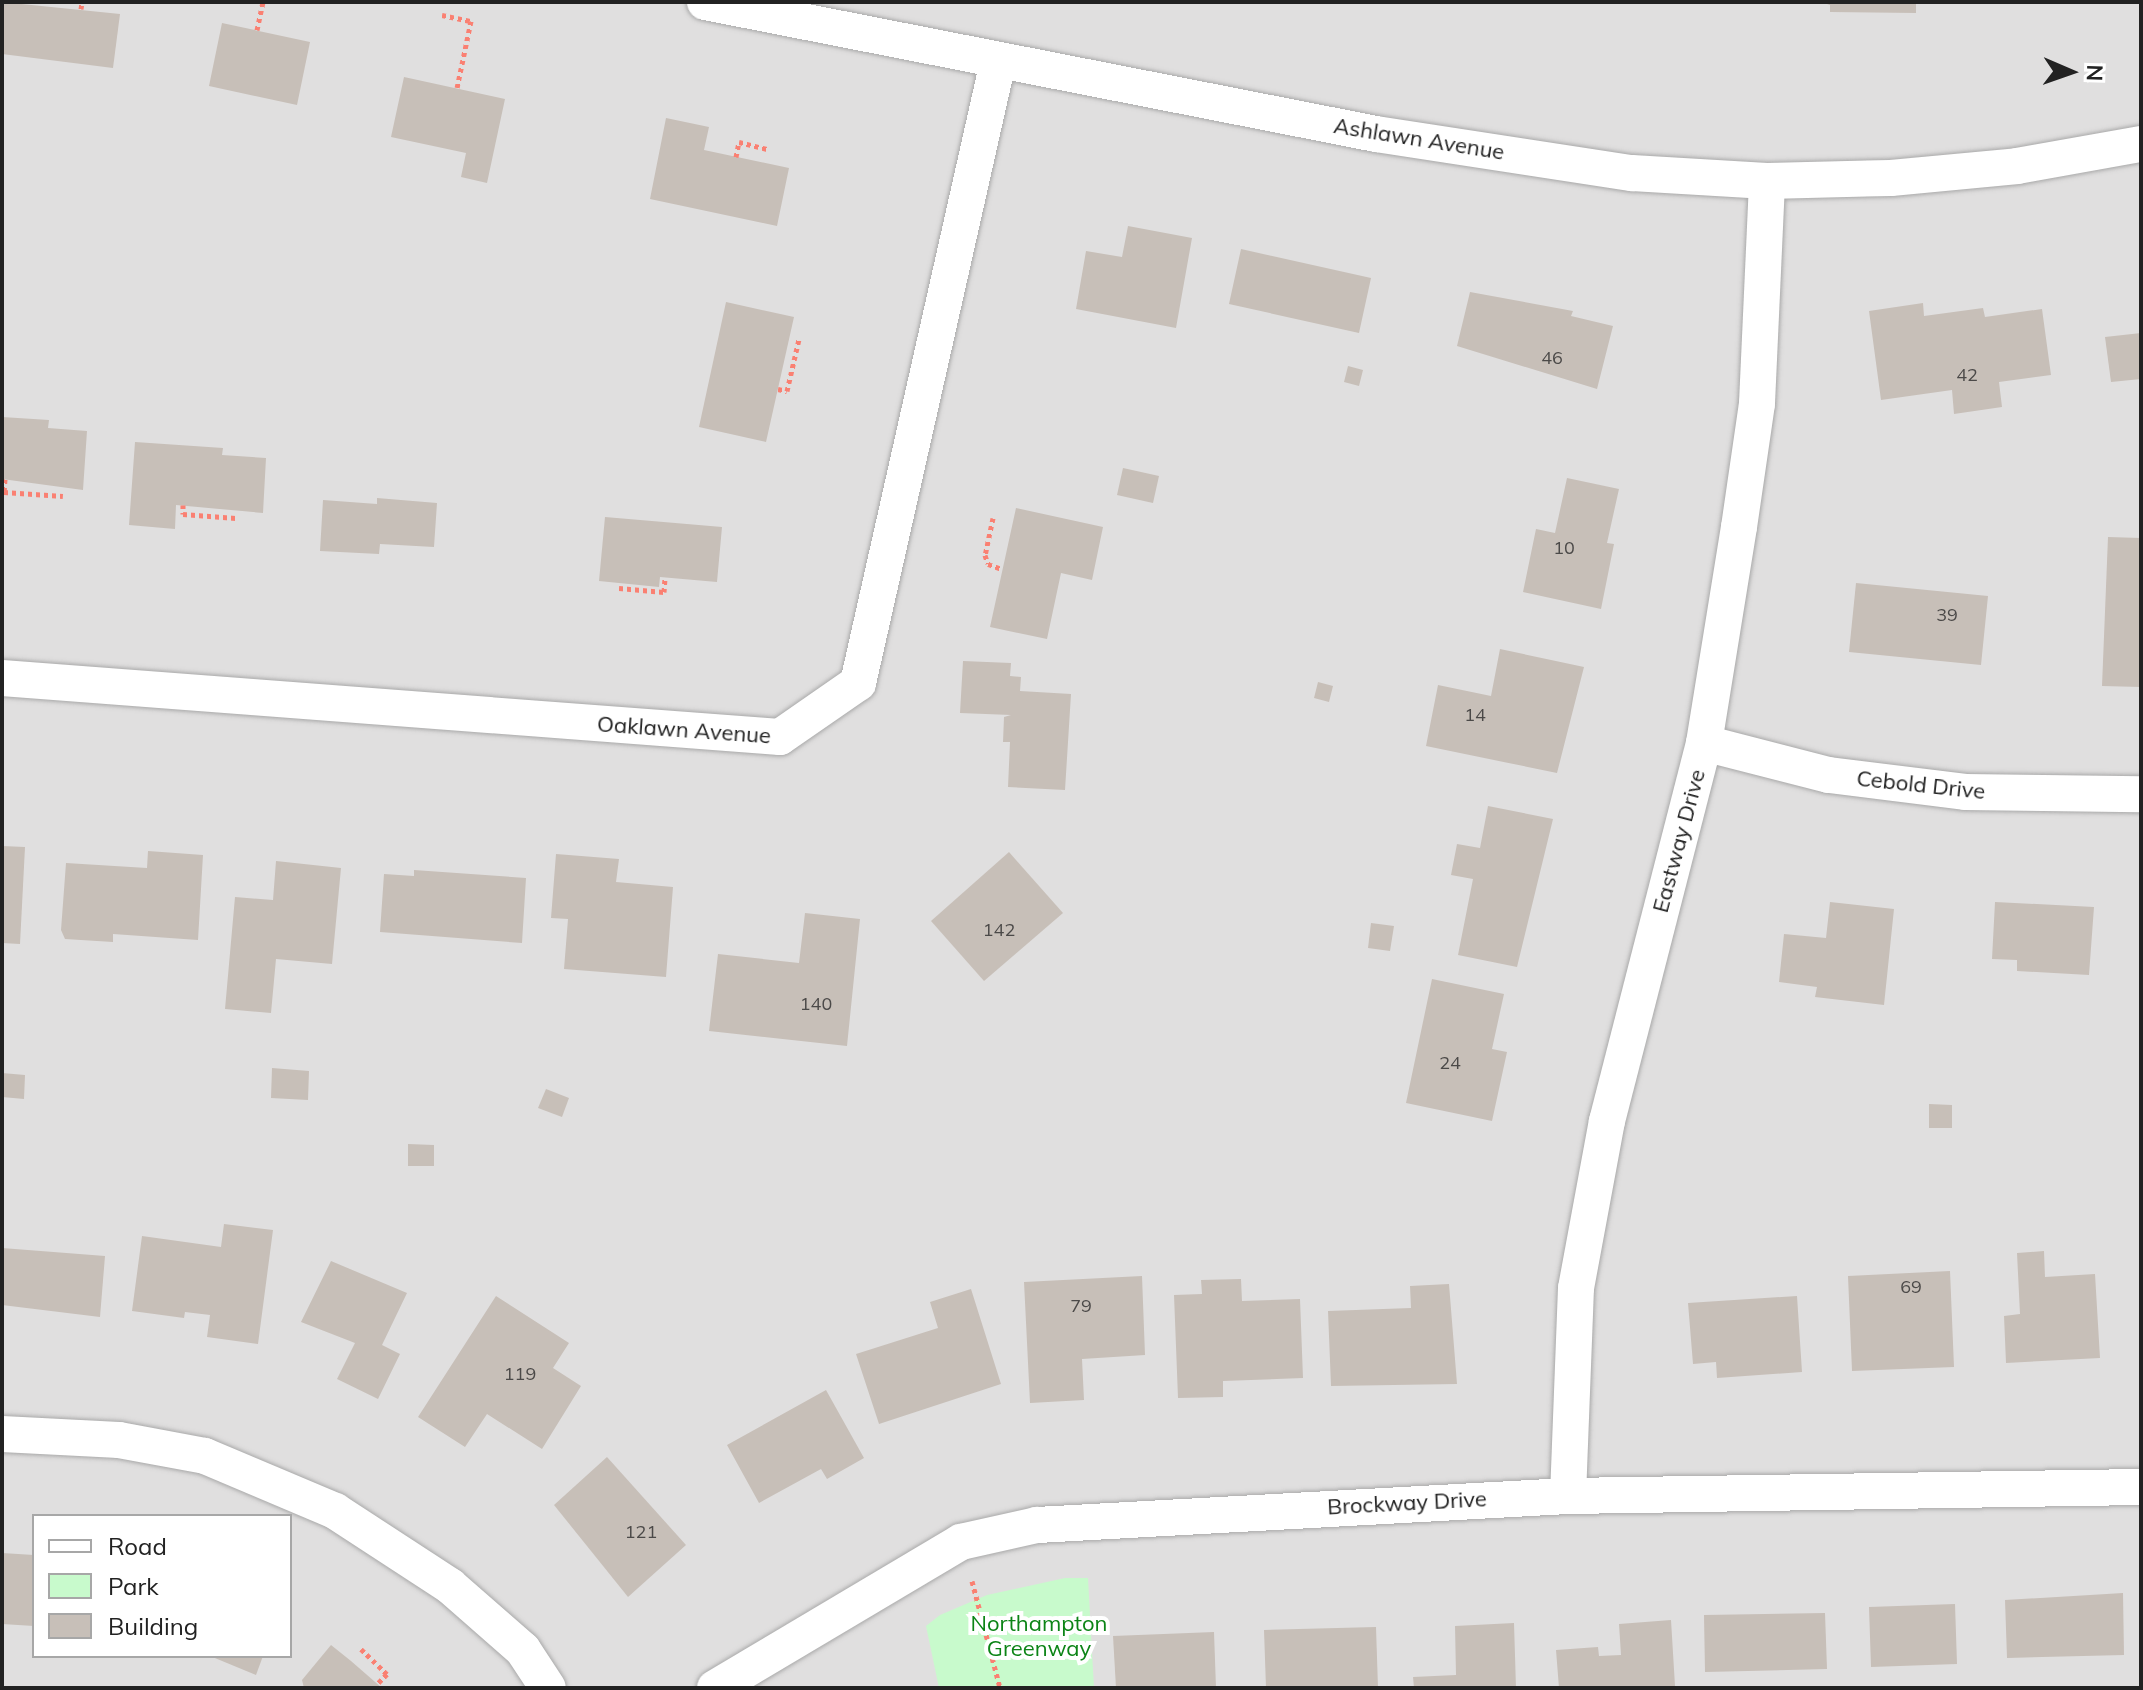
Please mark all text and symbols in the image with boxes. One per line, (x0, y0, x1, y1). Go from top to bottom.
north arrow (2031, 32, 2111, 112)
text: N (2081, 64, 2109, 82)
street label: Ashlawn Avenue (1332, 112, 1506, 166)
house number: 46 (1541, 347, 1563, 369)
house number: 42 (1956, 364, 1978, 386)
house number: 10 (1553, 537, 1575, 559)
house number: 39 (1936, 604, 1958, 626)
house number: 14 (1464, 704, 1486, 726)
street label: Oaklawn Avenue (596, 711, 772, 749)
street label: Cebold Drive (1855, 765, 1987, 805)
street label: Eastway Drive (1647, 767, 1711, 915)
house number: 142 (983, 919, 1015, 941)
house number: 140 (800, 993, 832, 1015)
house number: 24 (1439, 1052, 1461, 1074)
house number: 69 (1900, 1276, 1922, 1298)
house number: 79 (1070, 1295, 1092, 1317)
house number: 119 (504, 1363, 536, 1385)
street label: Brockway Drive (1327, 1486, 1487, 1520)
legend (32, 1514, 292, 1658)
house number: 121 (625, 1521, 657, 1543)
text: Road (108, 1531, 167, 1561)
text: Park (108, 1571, 159, 1601)
park label: Northampton Greenway (971, 1610, 1107, 1662)
text: Building (108, 1611, 198, 1641)

